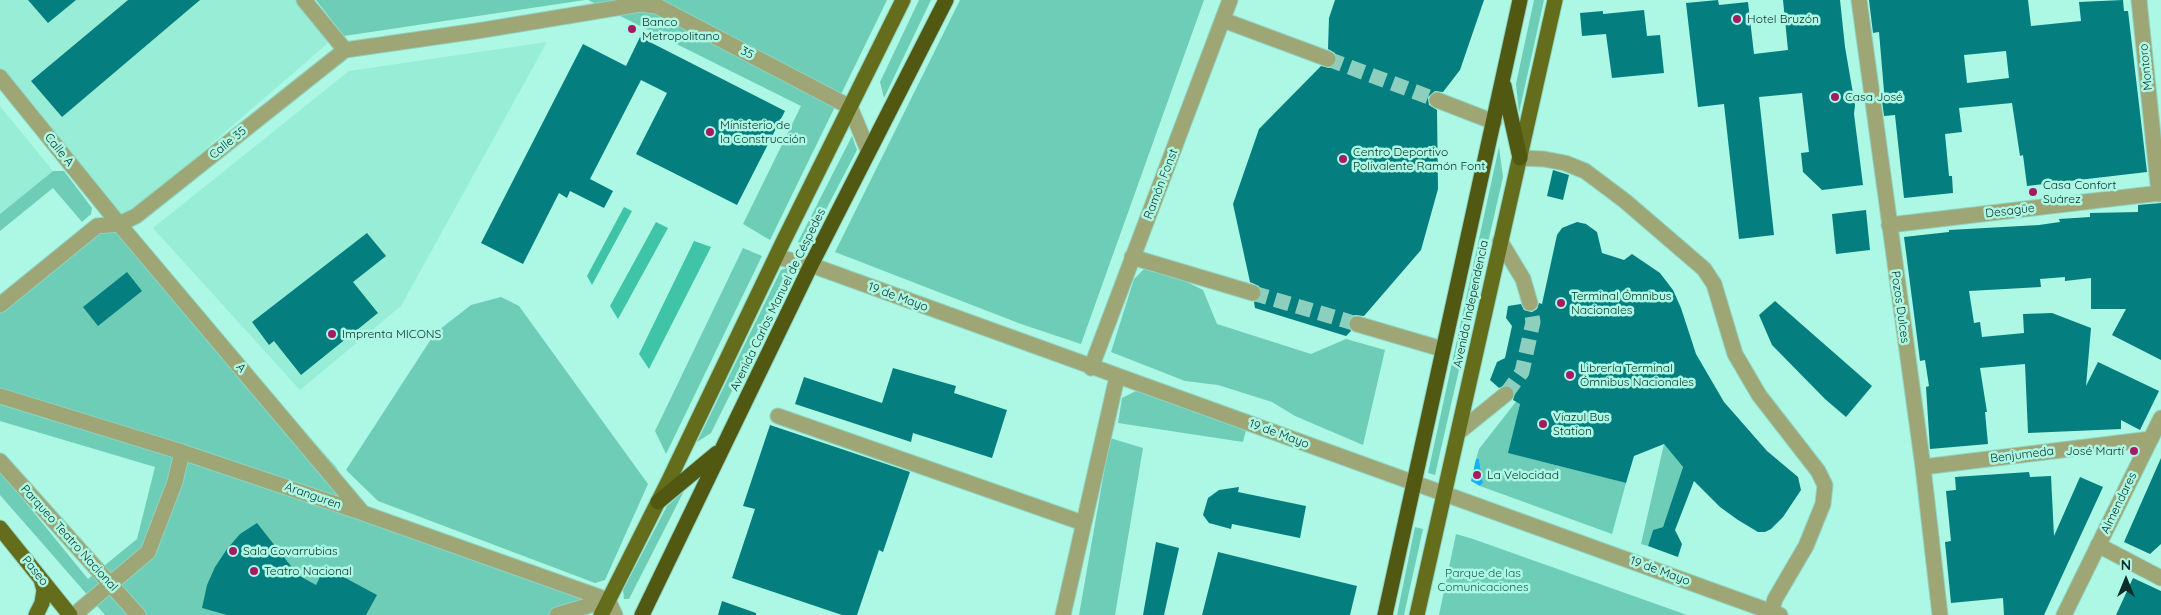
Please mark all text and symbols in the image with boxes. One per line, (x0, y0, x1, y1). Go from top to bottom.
place label: Hotel Bruzón (1747, 12, 1819, 26)
marker: Hotel Bruzón (1731, 13, 1743, 25)
place label: Banco Metropolitano (642, 15, 720, 43)
marker: Banco Metropolitano (626, 23, 638, 35)
street label: Montoro (2136, 43, 2156, 91)
street label: 35 (738, 44, 756, 62)
place label: Casa José (1845, 90, 1903, 104)
marker: Casa José (1829, 91, 1841, 103)
place label: Ministerio de la Construcción (720, 118, 806, 146)
street label: Calle 35 (207, 124, 249, 162)
marker: Ministerio de la Construcción (704, 126, 716, 138)
street label: Calle A (41, 131, 77, 169)
place label: Centro Deportivo Polivalente Ramón Font (1353, 145, 1485, 173)
street label: Ramón Fonst (1141, 147, 1181, 221)
marker: Centro Deportivo Polivalente Ramón Font (1337, 153, 1349, 165)
place label: Casa Confort Suárez (2043, 178, 2116, 206)
marker: Casa Confort Suárez (2027, 186, 2039, 198)
street label: Desagüe (1985, 201, 2035, 221)
street label: Avenida Carlos Manuel de Céspedes (727, 206, 829, 394)
street label: Avenida Independencia (1450, 239, 1492, 369)
street label: Pozos Dulces (1888, 270, 1912, 344)
street label: 19 de Mayo (866, 279, 930, 315)
place label: Terminal Ómnibus Nacionales (1571, 289, 1671, 317)
marker: Terminal Ómnibus Nacionales (1555, 297, 1567, 309)
place label: Imprenta MICONS (342, 327, 441, 341)
marker: Imprenta MICONS (326, 328, 338, 340)
street label: A (233, 360, 249, 376)
place label: Librería Terminal Ómnibus Nacionales (1580, 361, 1694, 389)
marker: Librería Terminal Ómnibus Nacionales (1564, 369, 1576, 381)
place label: Viazul Bus Station (1553, 410, 1610, 438)
street label: 19 de Mayo (1247, 416, 1311, 452)
marker: Viazul Bus Station (1537, 418, 1549, 430)
street label: Benjumeda (1989, 444, 2055, 466)
place label: José Martí (2066, 444, 2124, 458)
marker: José Martí (2128, 445, 2140, 457)
place label: La Velocidad (1487, 468, 1559, 482)
marker: La Velocidad (1471, 469, 1483, 481)
street label: Almendares (2098, 470, 2140, 536)
street label: Aranguren (283, 480, 343, 512)
street label: Parqueo Teatro Nacional (17, 482, 121, 594)
place label: Sala Covarrubias (243, 544, 338, 558)
marker: Sala Covarrubias (227, 545, 239, 557)
street label: Paseo (19, 553, 51, 589)
street label: 19 de Mayo (1628, 553, 1692, 589)
north arrow (2101, 555, 2151, 605)
text: N (2121, 556, 2131, 574)
place label: Teatro Nacional (264, 564, 352, 578)
marker: Teatro Nacional (248, 565, 260, 577)
park label: Parque de las Comunicaciones (1437, 566, 1529, 594)

